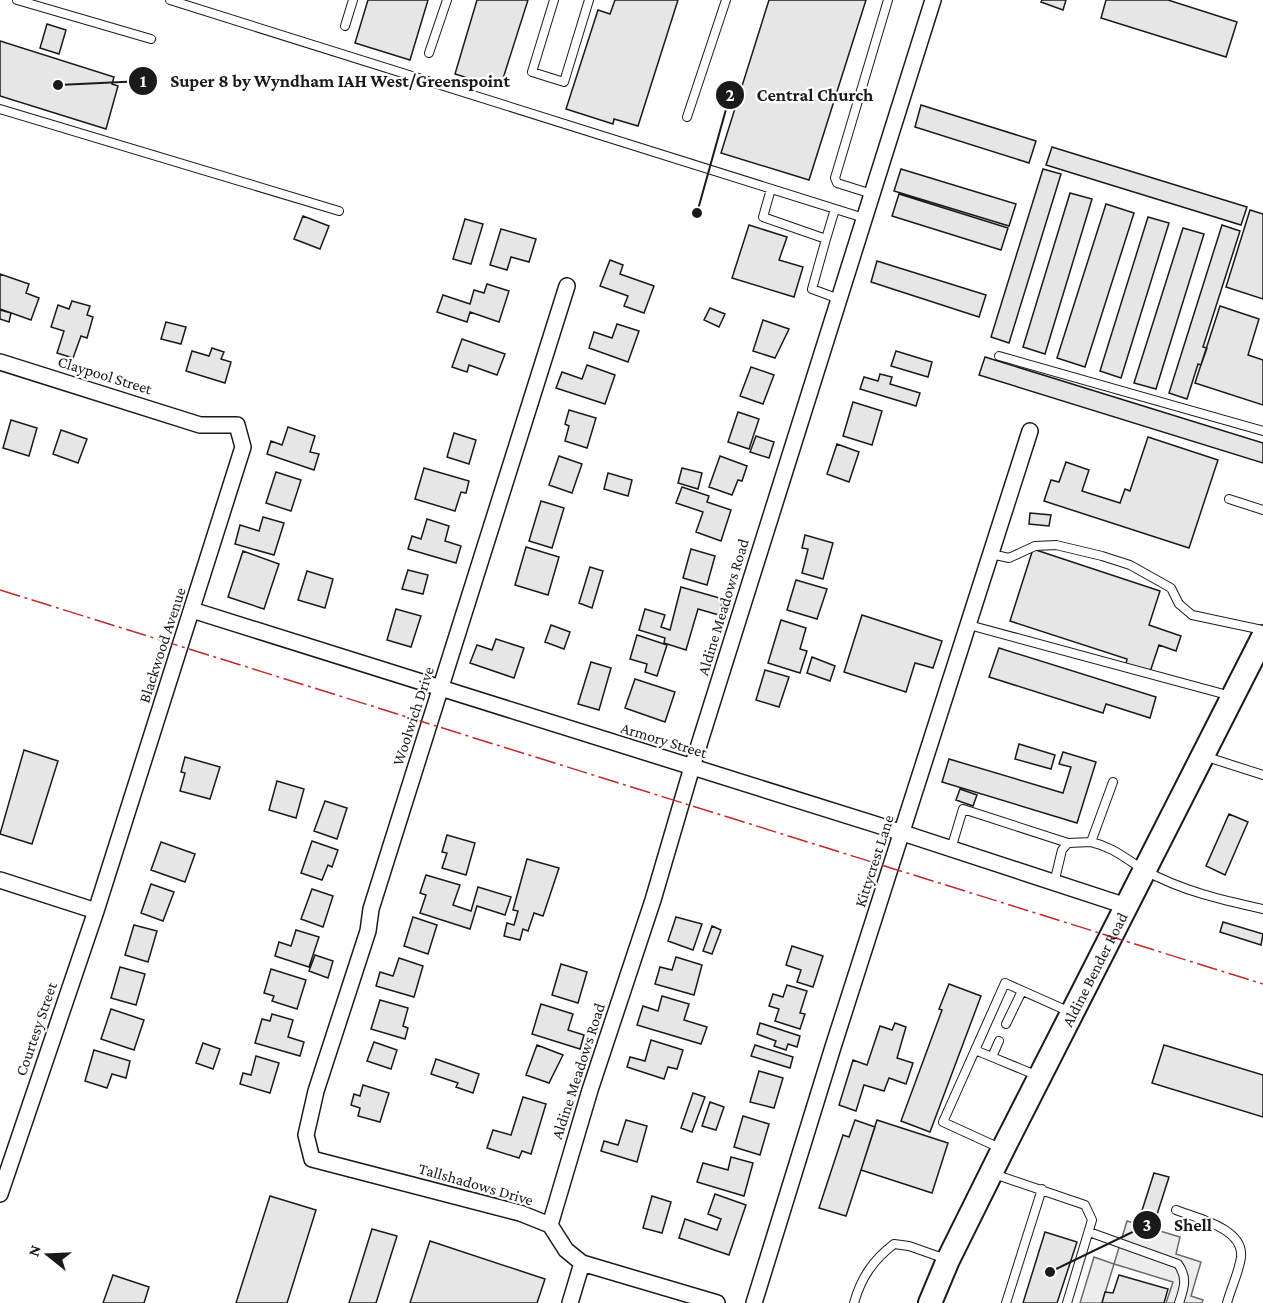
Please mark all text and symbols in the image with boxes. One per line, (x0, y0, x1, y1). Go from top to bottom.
callout: Super 8 by Wyndham IAH West/Greenspoint (128, 63, 522, 99)
text: 1 (140, 71, 147, 91)
text: Super 8 by Wyndham IAH West/Greenspoint (170, 71, 510, 91)
callout: Central Church (715, 77, 886, 113)
text: 2 (725, 85, 735, 105)
text: Central Church (757, 85, 874, 105)
street label: Claypool Street (56, 353, 155, 399)
street label: Aldine Meadows Road (694, 536, 752, 677)
street label: Blackwood Avenue (135, 585, 189, 705)
street label: Woolwich Drive (389, 664, 437, 768)
street label: Armory Street (619, 719, 710, 762)
street label: Kittycrest Lane (851, 813, 898, 909)
street label: Aldine Bender Road (1058, 909, 1130, 1029)
street label: Courtesy Street (12, 979, 61, 1078)
street label: Aldine Meadows Road (548, 1000, 608, 1141)
street label: Tallshadows Drive (417, 1160, 535, 1208)
callout: Shell (1132, 1207, 1224, 1243)
text: 3 (1143, 1215, 1151, 1235)
text: Shell (1174, 1215, 1212, 1235)
north arrow (18, 1225, 78, 1285)
text: N (24, 1243, 44, 1258)

